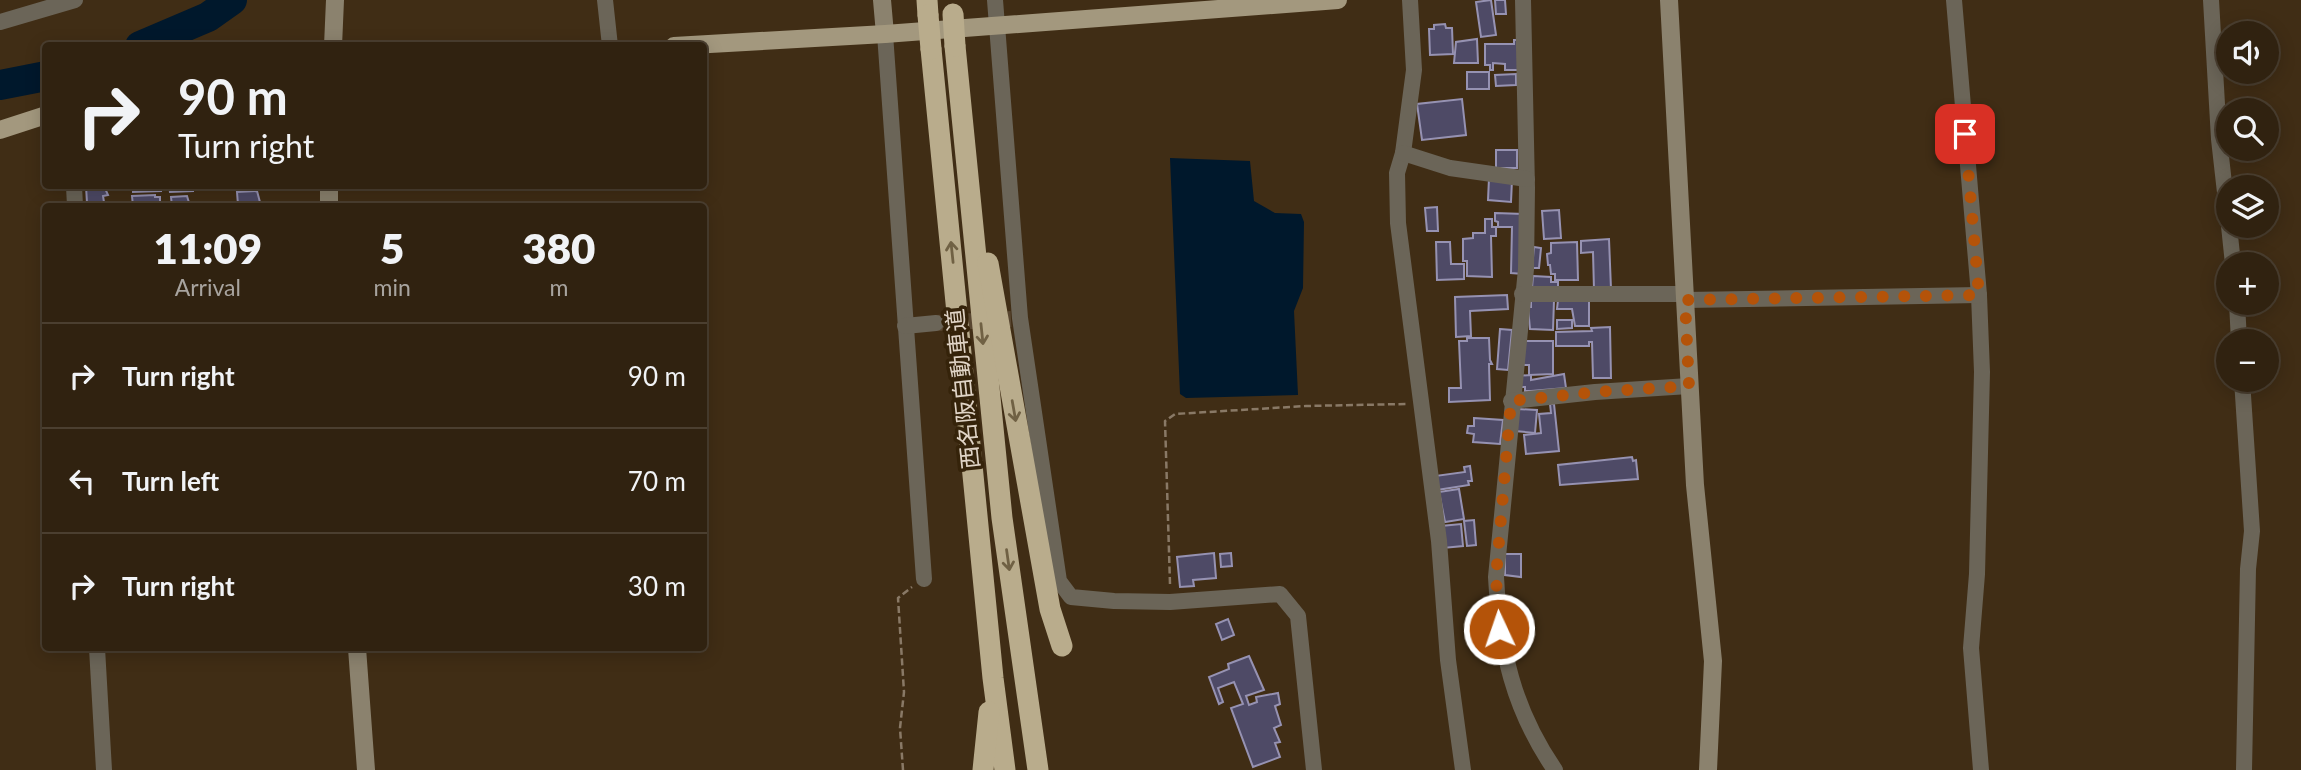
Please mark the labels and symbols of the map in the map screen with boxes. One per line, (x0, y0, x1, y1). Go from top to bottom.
pin (1935, 104, 1995, 164)
one-way arrow (945, 242, 958, 264)
street label: 西名阪自動車道 (940, 307, 984, 471)
one-way arrow (976, 322, 989, 345)
one-way arrow (1008, 399, 1021, 422)
one-way arrow (1002, 548, 1015, 571)
position arrow (1462, 592, 1536, 666)

